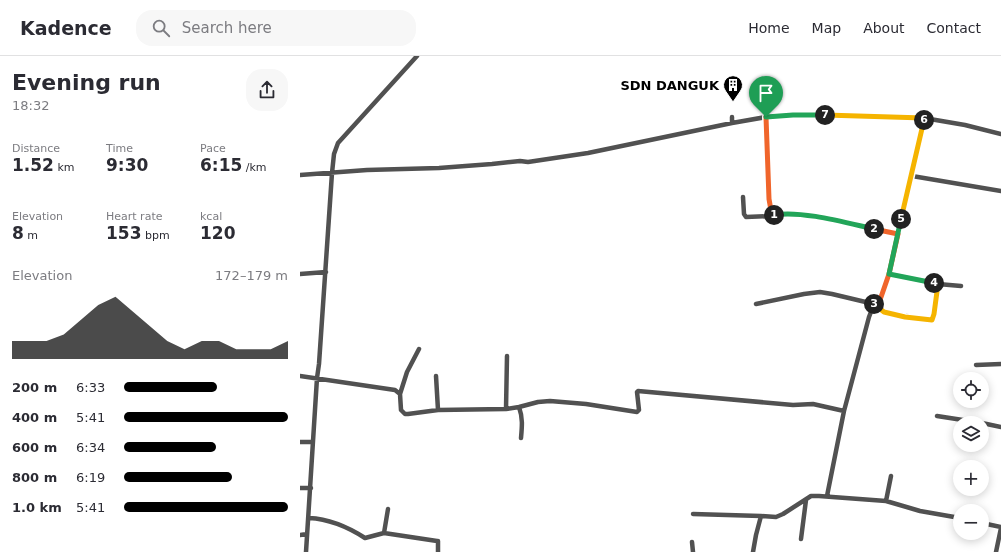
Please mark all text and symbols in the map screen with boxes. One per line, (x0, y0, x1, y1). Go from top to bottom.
search box (136, 10, 416, 46)
text: Kadence (20, 17, 112, 39)
icon: search (150, 17, 172, 39)
text: Search here (182, 19, 272, 37)
text: Home (748, 20, 790, 36)
text: Map (812, 20, 841, 36)
text: About (863, 20, 905, 36)
text: Contact (927, 20, 981, 36)
button: share (246, 69, 288, 111)
text: Evening run (12, 70, 161, 95)
building icon: SDN DANGUK (722, 74, 744, 102)
pin (749, 76, 783, 117)
place label: SDN DANGUK (620, 78, 720, 93)
icon: arrive (755, 82, 777, 104)
text: 18:32 (12, 98, 49, 113)
pin: 7 (815, 105, 835, 125)
text: 7 (821, 108, 829, 121)
pin: 6 (914, 110, 934, 130)
text: 6 (920, 113, 928, 126)
text: Distance (12, 142, 60, 155)
text: Time (106, 142, 133, 155)
text: Pace (200, 142, 226, 155)
text: 1.52 (12, 155, 54, 175)
text: 9:30 (106, 155, 148, 175)
text: 6:15 (200, 155, 242, 175)
text: km (54, 161, 75, 174)
text: /km (242, 161, 267, 174)
pin: 1 (764, 205, 784, 225)
text: 1 (770, 208, 778, 221)
pin: 5 (891, 209, 911, 229)
text: Elevation (12, 210, 63, 223)
text: Heart rate (106, 210, 162, 223)
text: kcal (200, 210, 222, 223)
text: 5 (897, 212, 905, 225)
pin: 2 (864, 219, 884, 239)
text: 2 (870, 222, 878, 235)
text: 8 (12, 223, 24, 243)
text: 153 (106, 223, 142, 243)
text: 120 (200, 223, 236, 243)
text: m (24, 229, 38, 242)
text: bpm (142, 229, 170, 242)
text: Elevation (12, 268, 72, 283)
text: 172–179 m (215, 268, 288, 283)
pin: 4 (924, 273, 944, 293)
text: 4 (930, 276, 938, 289)
pin: 3 (864, 294, 884, 314)
text: 3 (870, 297, 878, 310)
map controls (953, 372, 989, 540)
button: locate (953, 372, 989, 408)
text: 200 m (12, 380, 57, 395)
text: 6:33 (76, 380, 105, 395)
text: 400 m (12, 410, 57, 425)
text: 5:41 (76, 410, 105, 425)
button: layers (953, 416, 989, 452)
text: 600 m (12, 440, 57, 455)
text: 6:34 (76, 440, 105, 455)
button: + (953, 460, 989, 496)
text: 800 m (12, 470, 57, 485)
text: 6:19 (76, 470, 105, 485)
text: 1.0 km (12, 500, 62, 515)
text: 5:41 (76, 500, 105, 515)
button: − (953, 504, 989, 540)

